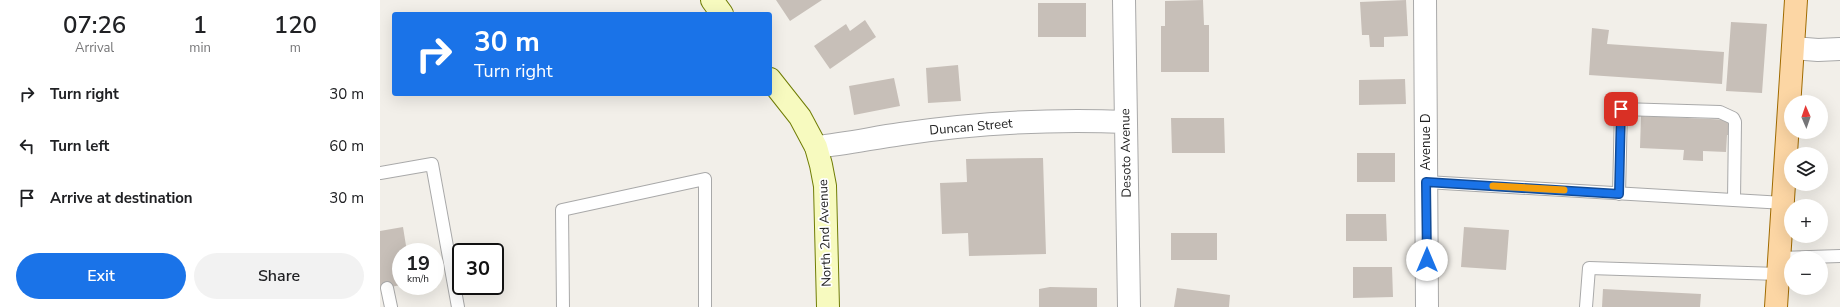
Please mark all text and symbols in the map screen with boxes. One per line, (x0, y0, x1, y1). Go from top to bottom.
text: 07:26 (63, 9, 126, 41)
text: 1 (193, 9, 207, 41)
text: 120 (274, 9, 317, 41)
text: 30 m (474, 23, 540, 61)
icon: right (408, 28, 460, 80)
text: Arrival (75, 39, 114, 57)
text: min (189, 39, 211, 57)
text: m (290, 39, 301, 57)
text: Turn right (474, 59, 553, 83)
icon: right (16, 83, 38, 105)
text: Turn right (50, 84, 119, 104)
text: 30 m (329, 84, 364, 104)
pin (1604, 92, 1638, 126)
north arrow (1784, 95, 1828, 139)
map controls (1784, 95, 1828, 295)
icon: arrive (1610, 98, 1632, 120)
street label: Desoto Avenue (1116, 108, 1136, 198)
street label: Avenue D (1417, 113, 1435, 171)
street label: Duncan Street (929, 114, 1014, 140)
icon: left (16, 135, 38, 157)
text: Turn left (50, 136, 109, 156)
text: 60 m (329, 136, 364, 156)
button: layers (1784, 147, 1828, 191)
street label: North 2nd Avenue (814, 179, 836, 287)
icon: arrive (16, 187, 38, 209)
text: Arrive at destination (50, 188, 193, 208)
text: 30 m (329, 188, 364, 208)
button: + (1784, 199, 1828, 243)
position arrow (1406, 239, 1448, 281)
speed limit sign: 30 (452, 243, 504, 295)
text: 19 (406, 250, 430, 277)
button: − (1784, 251, 1828, 295)
button: Exit (16, 253, 186, 299)
button: Share (194, 253, 364, 299)
text: km/h (407, 272, 429, 286)

